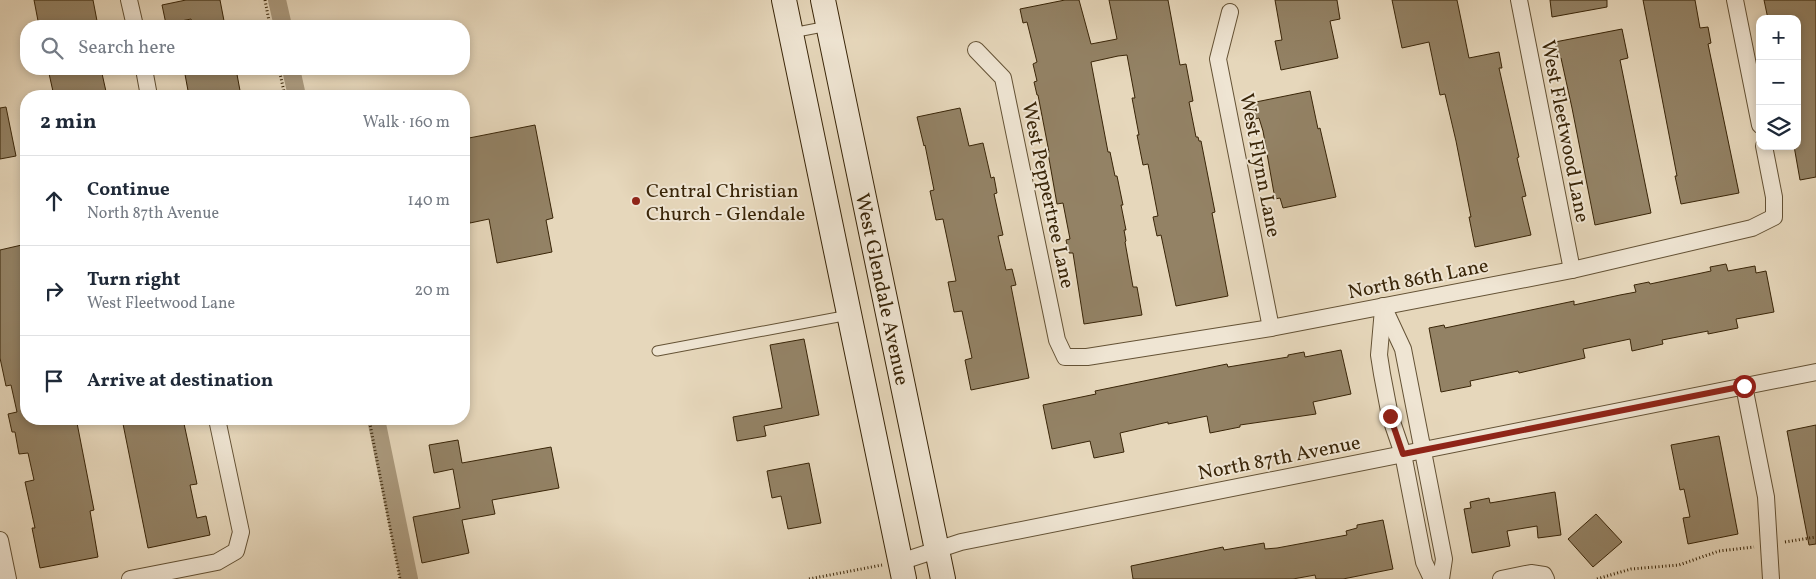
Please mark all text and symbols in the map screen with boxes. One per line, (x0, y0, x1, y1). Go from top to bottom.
map controls (1756, 15, 1801, 150)
button: + (1756, 15, 1801, 60)
search box (20, 20, 470, 75)
icon: search (38, 34, 66, 62)
text: Search here (78, 35, 175, 61)
street label: West Fleetwood Lane (1533, 38, 1595, 225)
button: − (1756, 60, 1801, 105)
street label: West Flynn Lane (1231, 91, 1287, 240)
street label: West Peppertree Lane (1014, 100, 1080, 291)
button: layers (1756, 105, 1801, 150)
text: 2 min (40, 108, 97, 137)
text: Walk · 160 m (363, 112, 450, 134)
text: Continue (87, 177, 170, 203)
place label: Central Christian Church - Glendale (646, 178, 805, 229)
icon: ahead (40, 187, 68, 215)
text: 140 m (408, 190, 450, 212)
street label: West Glendale Avenue (847, 191, 915, 388)
marker: Central Christian Church - Glendale (630, 195, 642, 207)
text: North 87th Avenue (87, 203, 219, 225)
street label: North 86th Lane (1346, 253, 1491, 307)
text: Turn right (87, 267, 180, 293)
icon: right (40, 277, 68, 305)
text: 20 m (415, 280, 450, 302)
text: West Fleetwood Lane (87, 293, 235, 315)
icon: arrive (40, 367, 68, 395)
text: Arrive at destination (87, 368, 273, 394)
route start (1733, 375, 1756, 398)
route end (1379, 405, 1402, 428)
street label: North 87th Avenue (1196, 429, 1363, 488)

